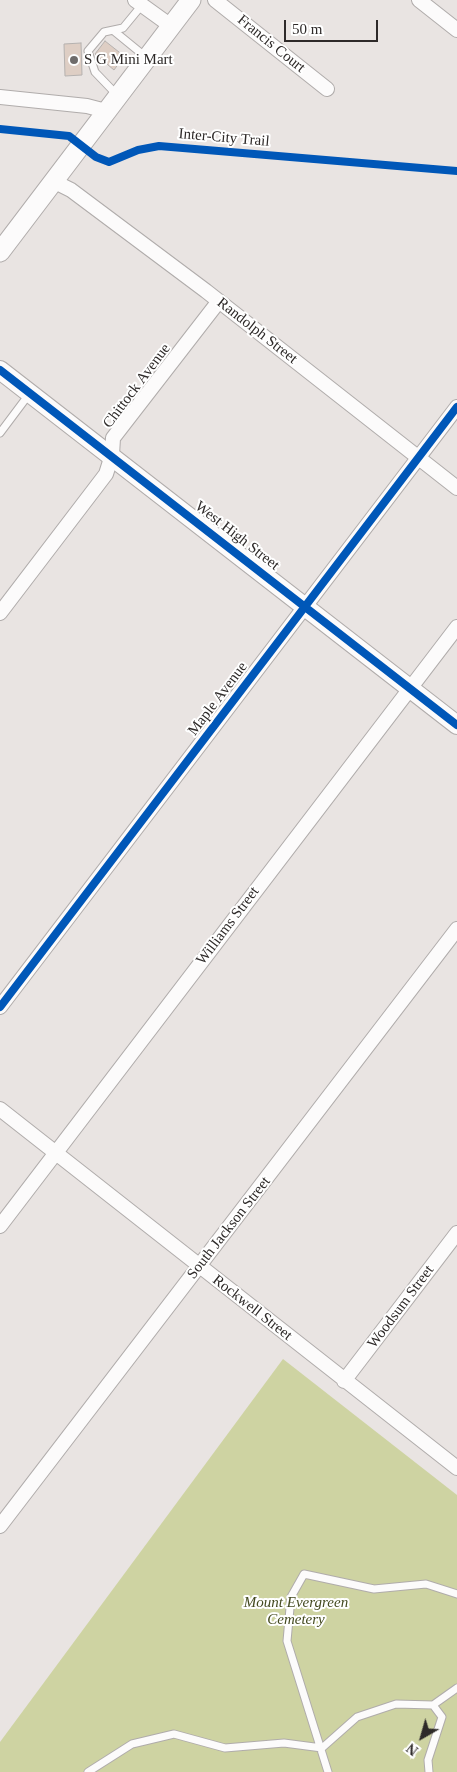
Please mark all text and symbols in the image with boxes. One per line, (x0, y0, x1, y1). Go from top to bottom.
scale bar (287, 10, 381, 42)
street label: Francis Court (233, 11, 309, 77)
text: 50 m (292, 21, 322, 37)
place label: S G Mini Mart (84, 51, 173, 69)
marker: S G Mini Mart (68, 54, 80, 66)
street label: Inter-City Trail (178, 125, 270, 151)
street label: Randolph Street (213, 294, 301, 368)
street label: Chittock Avenue (99, 340, 175, 432)
street label: West High Street (191, 497, 283, 575)
street label: Maple Avenue (184, 659, 252, 739)
street label: Williams Street (193, 883, 263, 969)
street label: South Jackson Street (183, 1173, 275, 1283)
street label: Woodsum Street (364, 1262, 438, 1352)
street label: Rockwell Street (209, 1271, 295, 1345)
park label: Mount Evergreen Cemetery (244, 1594, 348, 1629)
north arrow (397, 1712, 447, 1762)
text: N (404, 1740, 421, 1758)

